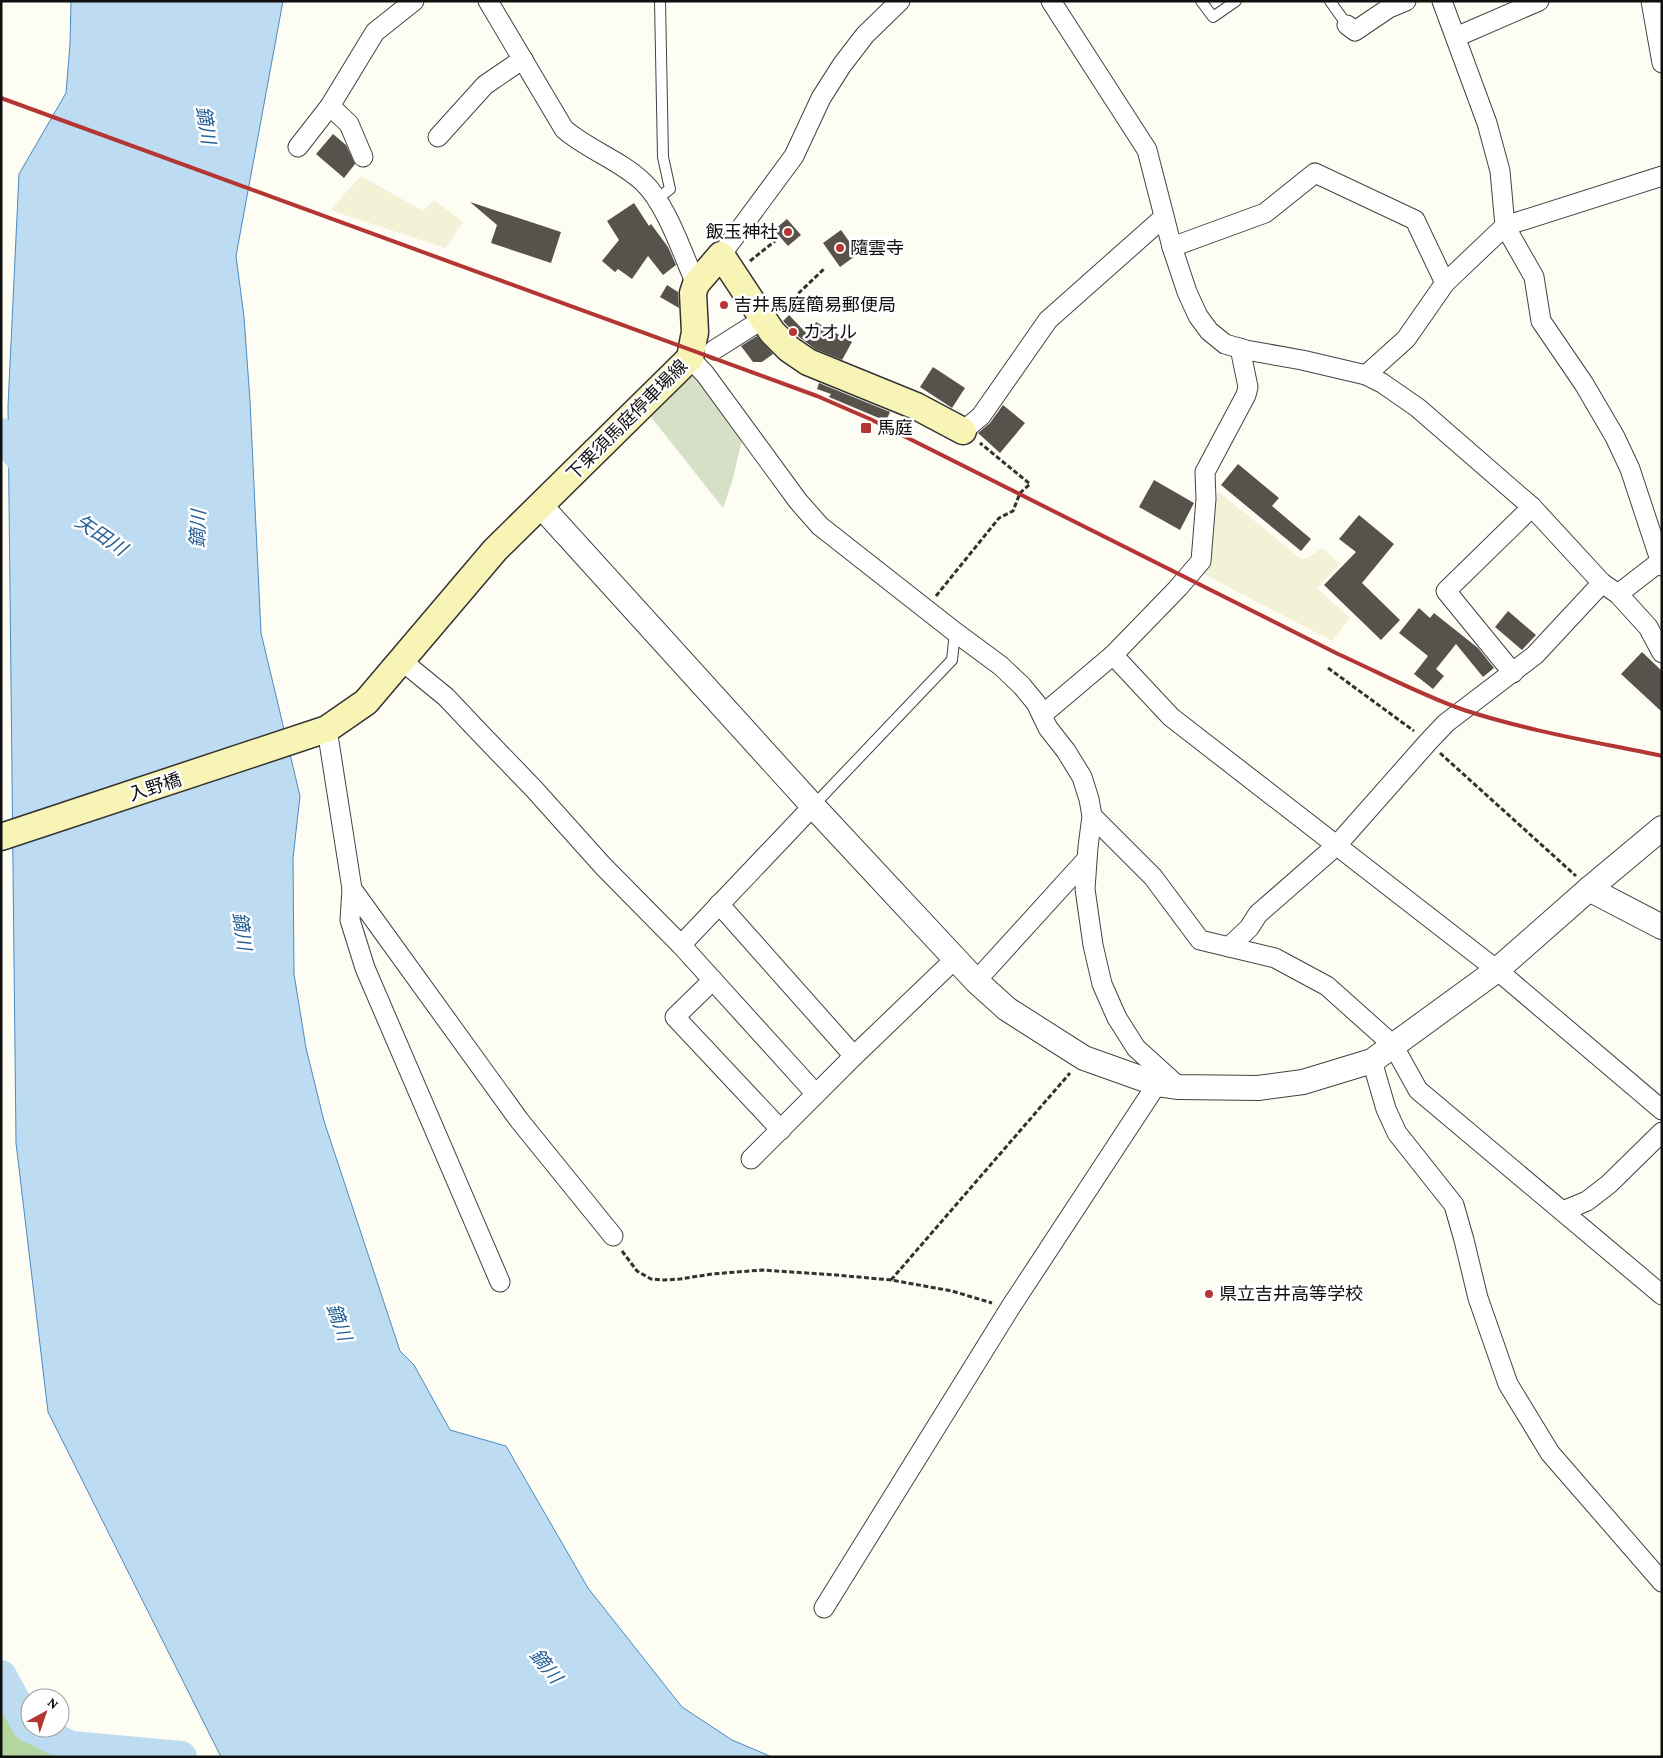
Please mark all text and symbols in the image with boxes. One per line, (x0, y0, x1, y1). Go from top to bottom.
water label: 鏑川 (193, 105, 220, 147)
place label: 飯玉神社 (706, 222, 778, 242)
marker: 飯玉神社 (782, 226, 794, 238)
place label: 隨雲寺 (850, 238, 904, 258)
marker: 隨雲寺 (834, 242, 846, 254)
place label: 吉井馬庭簡易郵便局 (734, 295, 896, 315)
marker: 吉井馬庭簡易郵便局 (718, 299, 730, 311)
place label: カオル (803, 322, 857, 342)
marker: カオル (787, 326, 799, 338)
street label: 下栗須馬庭停車場線 (563, 356, 691, 484)
place label: 馬庭 (877, 418, 913, 438)
marker: 馬庭 (859, 421, 873, 435)
water label: 鏑川 (187, 508, 209, 548)
water label: 矢田川 (71, 510, 132, 561)
street label: 入野橋 (126, 769, 184, 805)
water label: 鏑川 (229, 911, 255, 953)
place label: 県立吉井高等学校 (1219, 1284, 1363, 1304)
marker: 県立吉井高等学校 (1203, 1288, 1215, 1300)
water label: 鏑川 (323, 1301, 356, 1345)
water label: 鏑川 (526, 1645, 567, 1689)
north arrow (20, 1688, 70, 1738)
text: N (45, 1694, 63, 1713)

